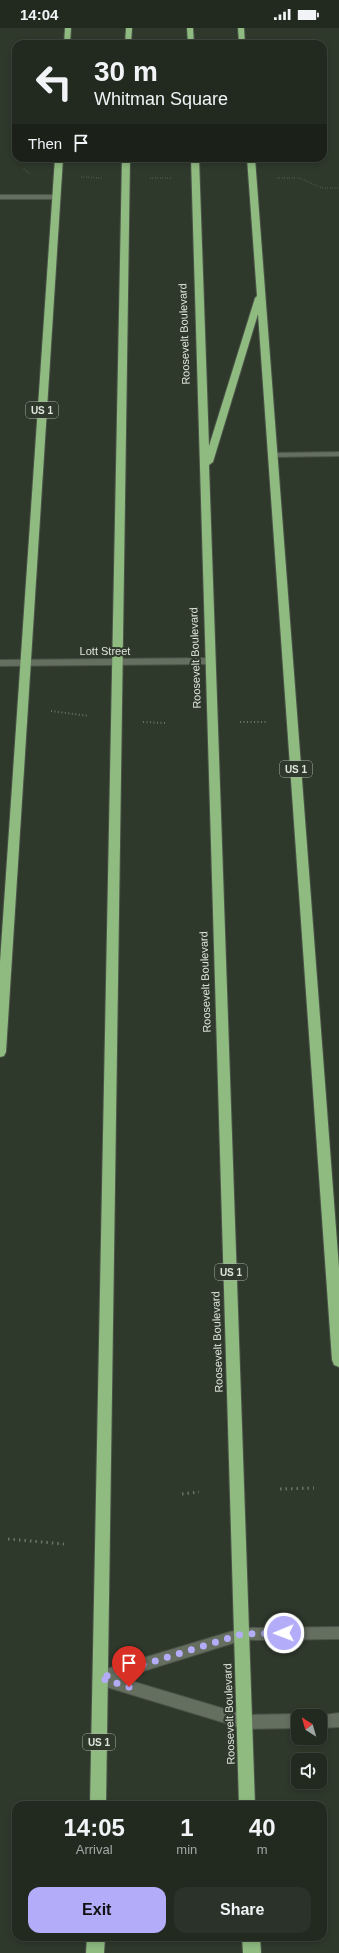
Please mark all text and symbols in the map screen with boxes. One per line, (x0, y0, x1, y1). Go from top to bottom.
text: 14:04 (20, 6, 58, 23)
icon: left (28, 56, 80, 108)
text: 30 m (94, 56, 158, 87)
text: Whitman Square (94, 89, 228, 109)
icon: arrive (70, 132, 92, 154)
text: Then (28, 135, 62, 152)
street label: Roosevelt Boulevard (176, 283, 192, 385)
road number: US 1 (26, 402, 58, 418)
street label: Roosevelt Boulevard (187, 607, 203, 709)
street label: Lott Street (80, 645, 130, 657)
road number: US 1 (280, 761, 312, 777)
street label: Roosevelt Boulevard (197, 931, 213, 1033)
road number: US 1 (215, 1264, 247, 1280)
street label: Roosevelt Boulevard (209, 1291, 225, 1393)
position arrow (263, 1612, 305, 1654)
pin (112, 1646, 146, 1687)
icon: arrive (118, 1652, 140, 1674)
street label: Roosevelt Boulevard (221, 1663, 237, 1765)
north arrow (291, 1709, 327, 1745)
map controls (291, 1709, 327, 1789)
road number: US 1 (83, 1734, 115, 1750)
button: sound (291, 1753, 327, 1789)
text: 14:05 (63, 1814, 125, 1841)
text: 1 (180, 1814, 194, 1841)
text: 40 (249, 1814, 276, 1841)
text: Arrival (76, 1842, 113, 1857)
text: min (176, 1842, 197, 1857)
text: m (257, 1842, 268, 1857)
button: Exit (28, 1887, 166, 1933)
button: Share (174, 1887, 311, 1933)

